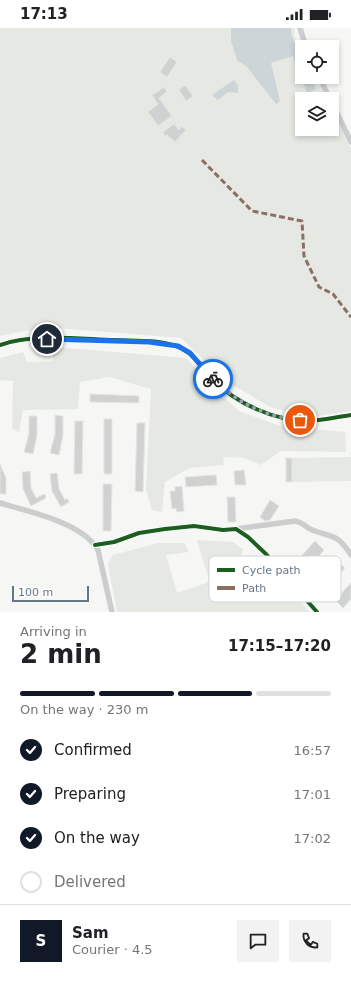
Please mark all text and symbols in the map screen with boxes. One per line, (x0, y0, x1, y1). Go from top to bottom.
text: 17:13 (20, 5, 68, 23)
map controls (295, 40, 339, 136)
button: locate (295, 40, 339, 84)
button: layers (295, 92, 339, 136)
pin (30, 322, 64, 356)
icon: home (36, 328, 58, 350)
courier (193, 359, 233, 399)
icon: bike (202, 368, 224, 390)
pin (283, 403, 317, 437)
icon: bag (289, 409, 311, 431)
legend (209, 556, 341, 602)
text: Cycle path (242, 564, 301, 577)
text: Path (242, 582, 266, 595)
scale bar (12, 584, 89, 603)
text: 100 m (18, 586, 53, 599)
text: Arriving in (20, 624, 87, 639)
text: 17:15–17:20 (228, 637, 331, 655)
text: 2 min (20, 639, 102, 669)
text: On the way · 230 m (20, 702, 148, 717)
icon: check (20, 739, 42, 761)
text: Confirmed (54, 741, 132, 759)
text: 16:57 (294, 743, 331, 758)
icon: check (20, 783, 42, 805)
text: Preparing (54, 785, 126, 803)
text: 17:01 (294, 787, 331, 802)
icon: check (20, 827, 42, 849)
text: On the way (54, 829, 140, 847)
text: 17:02 (294, 831, 331, 846)
text: Delivered (54, 873, 126, 891)
button: chat (237, 920, 279, 962)
button: phone (289, 920, 331, 962)
text: Sam (72, 924, 109, 942)
text: S (36, 932, 46, 950)
text: Courier · 4.5 (72, 942, 153, 957)

